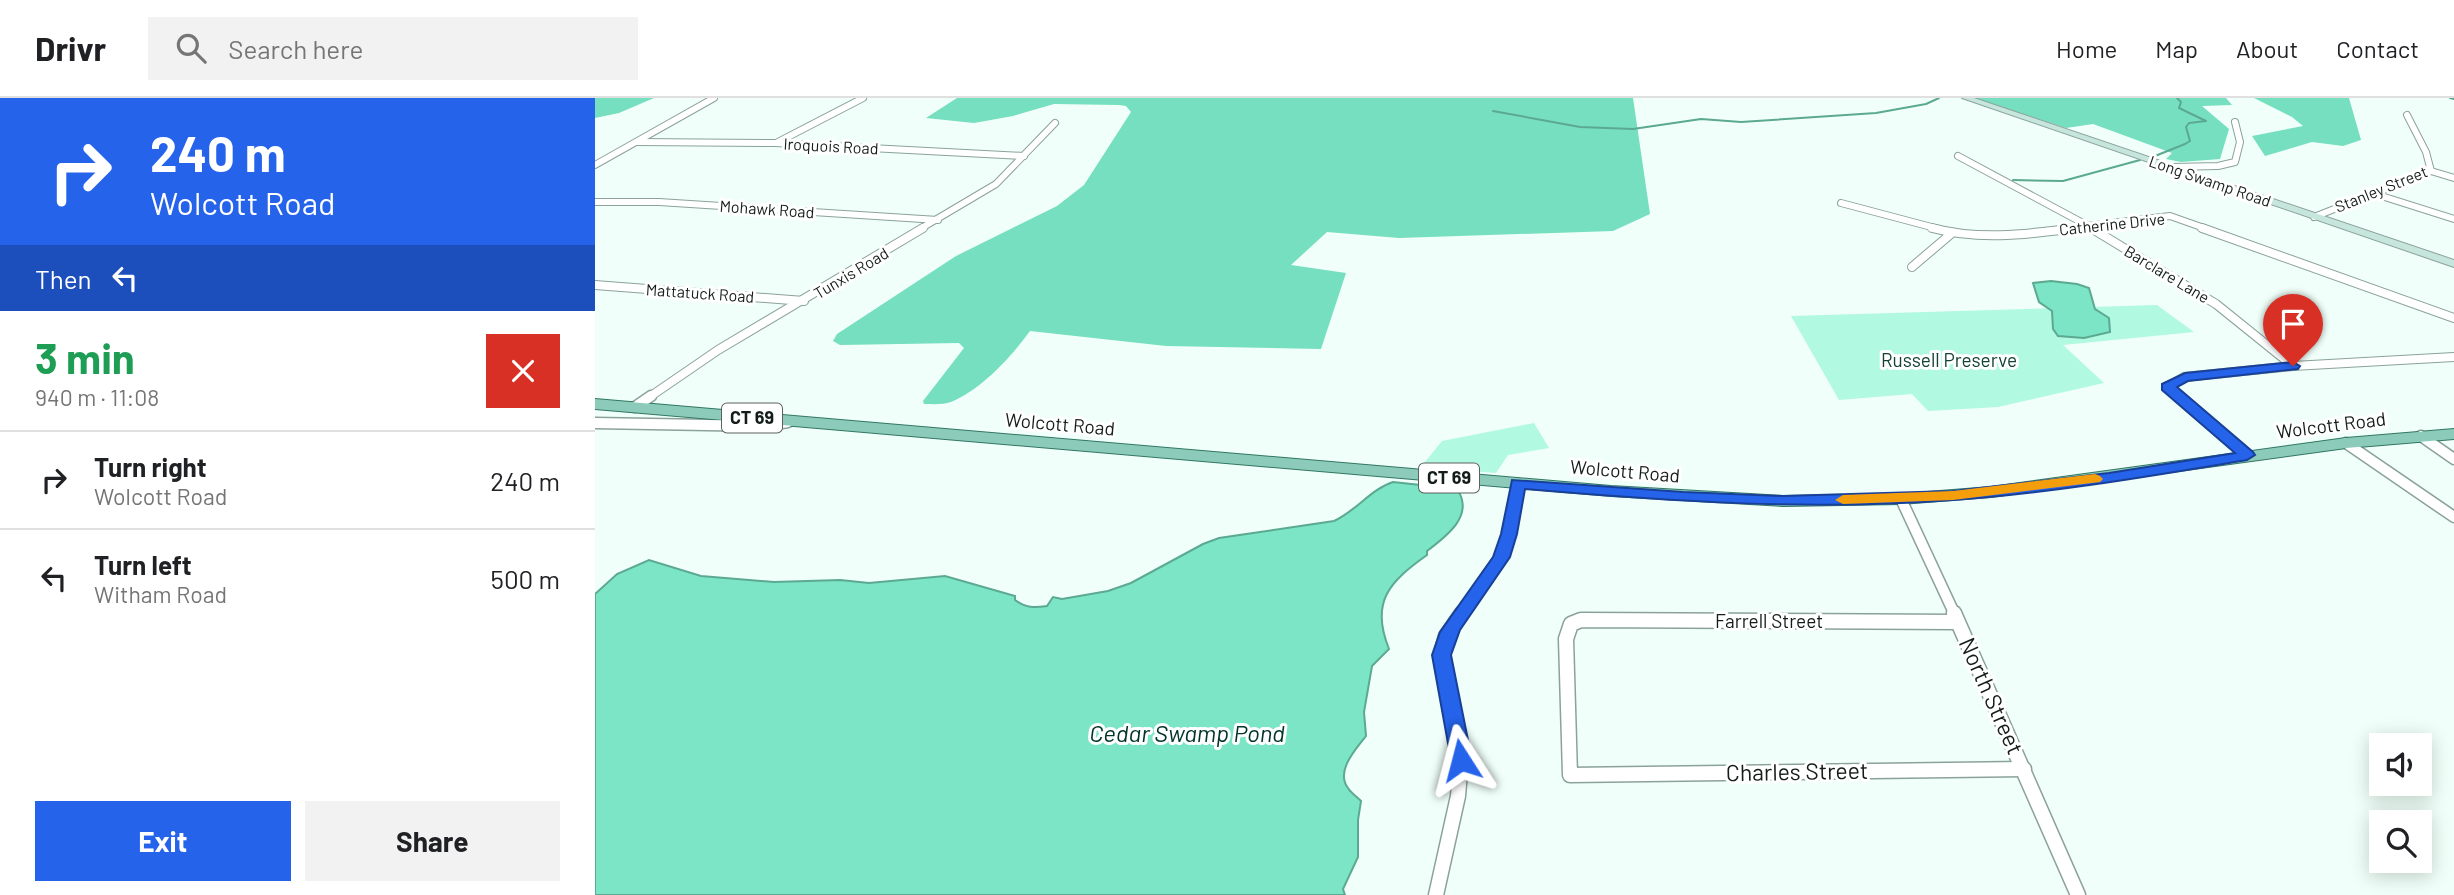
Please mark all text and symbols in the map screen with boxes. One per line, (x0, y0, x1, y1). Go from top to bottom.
search box (148, 17, 638, 80)
text: Drivr (35, 28, 106, 68)
icon: search (172, 29, 210, 67)
text: Search here (228, 33, 363, 64)
text: Home (2056, 34, 2117, 63)
text: Map (2155, 34, 2198, 63)
text: About (2236, 34, 2298, 63)
text: Contact (2336, 34, 2419, 63)
text: 240 m (150, 123, 286, 182)
icon: right (35, 126, 126, 217)
street label: Iroquois Road (783, 134, 879, 157)
street label: Long Swamp Road (2147, 151, 2274, 210)
street label: Stanley Street (2332, 161, 2430, 216)
text: Wolcott Road (150, 183, 336, 221)
street label: Mohawk Road (719, 196, 815, 221)
street label: Catherine Drive (2058, 208, 2166, 239)
street label: Barclare Lane (2121, 241, 2213, 306)
street label: Tunxis Road (810, 243, 891, 302)
icon: left (106, 259, 144, 297)
text: Then (35, 263, 92, 294)
street label: Mattatuck Road (645, 279, 755, 306)
pin (2263, 294, 2323, 366)
icon: arrive (2274, 305, 2312, 343)
text: 3 min (35, 332, 135, 382)
button: close (486, 334, 560, 408)
park label: Russell Preserve (1881, 348, 2017, 371)
text: 940 m · 11:08 (35, 383, 159, 411)
road number: CT 69 (722, 404, 782, 432)
street label: Wolcott Road (2275, 406, 2387, 443)
street label: Wolcott Road (1004, 407, 1116, 440)
text: Turn right (94, 451, 207, 482)
street label: Wolcott Road (1569, 454, 1681, 487)
icon: right (35, 461, 73, 499)
road number: CT 69 (1419, 464, 1479, 492)
text: 240 m (490, 465, 560, 496)
text: Wolcott Road (94, 482, 227, 510)
text: Turn left (94, 549, 192, 580)
icon: left (35, 559, 73, 597)
text: 500 m (491, 563, 560, 594)
text: Witham Road (94, 580, 227, 608)
street label: Farrell Street (1715, 609, 1823, 632)
street label: North Street (1954, 633, 2030, 758)
water label: Cedar Swamp Pond (1089, 718, 1285, 747)
position arrow (1424, 723, 1498, 797)
map controls (2369, 733, 2432, 873)
button: sound (2369, 733, 2432, 796)
street label: Charles Street (1726, 756, 1868, 786)
button: Exit (35, 801, 291, 881)
button: Share (305, 801, 560, 881)
button: search (2369, 810, 2432, 873)

